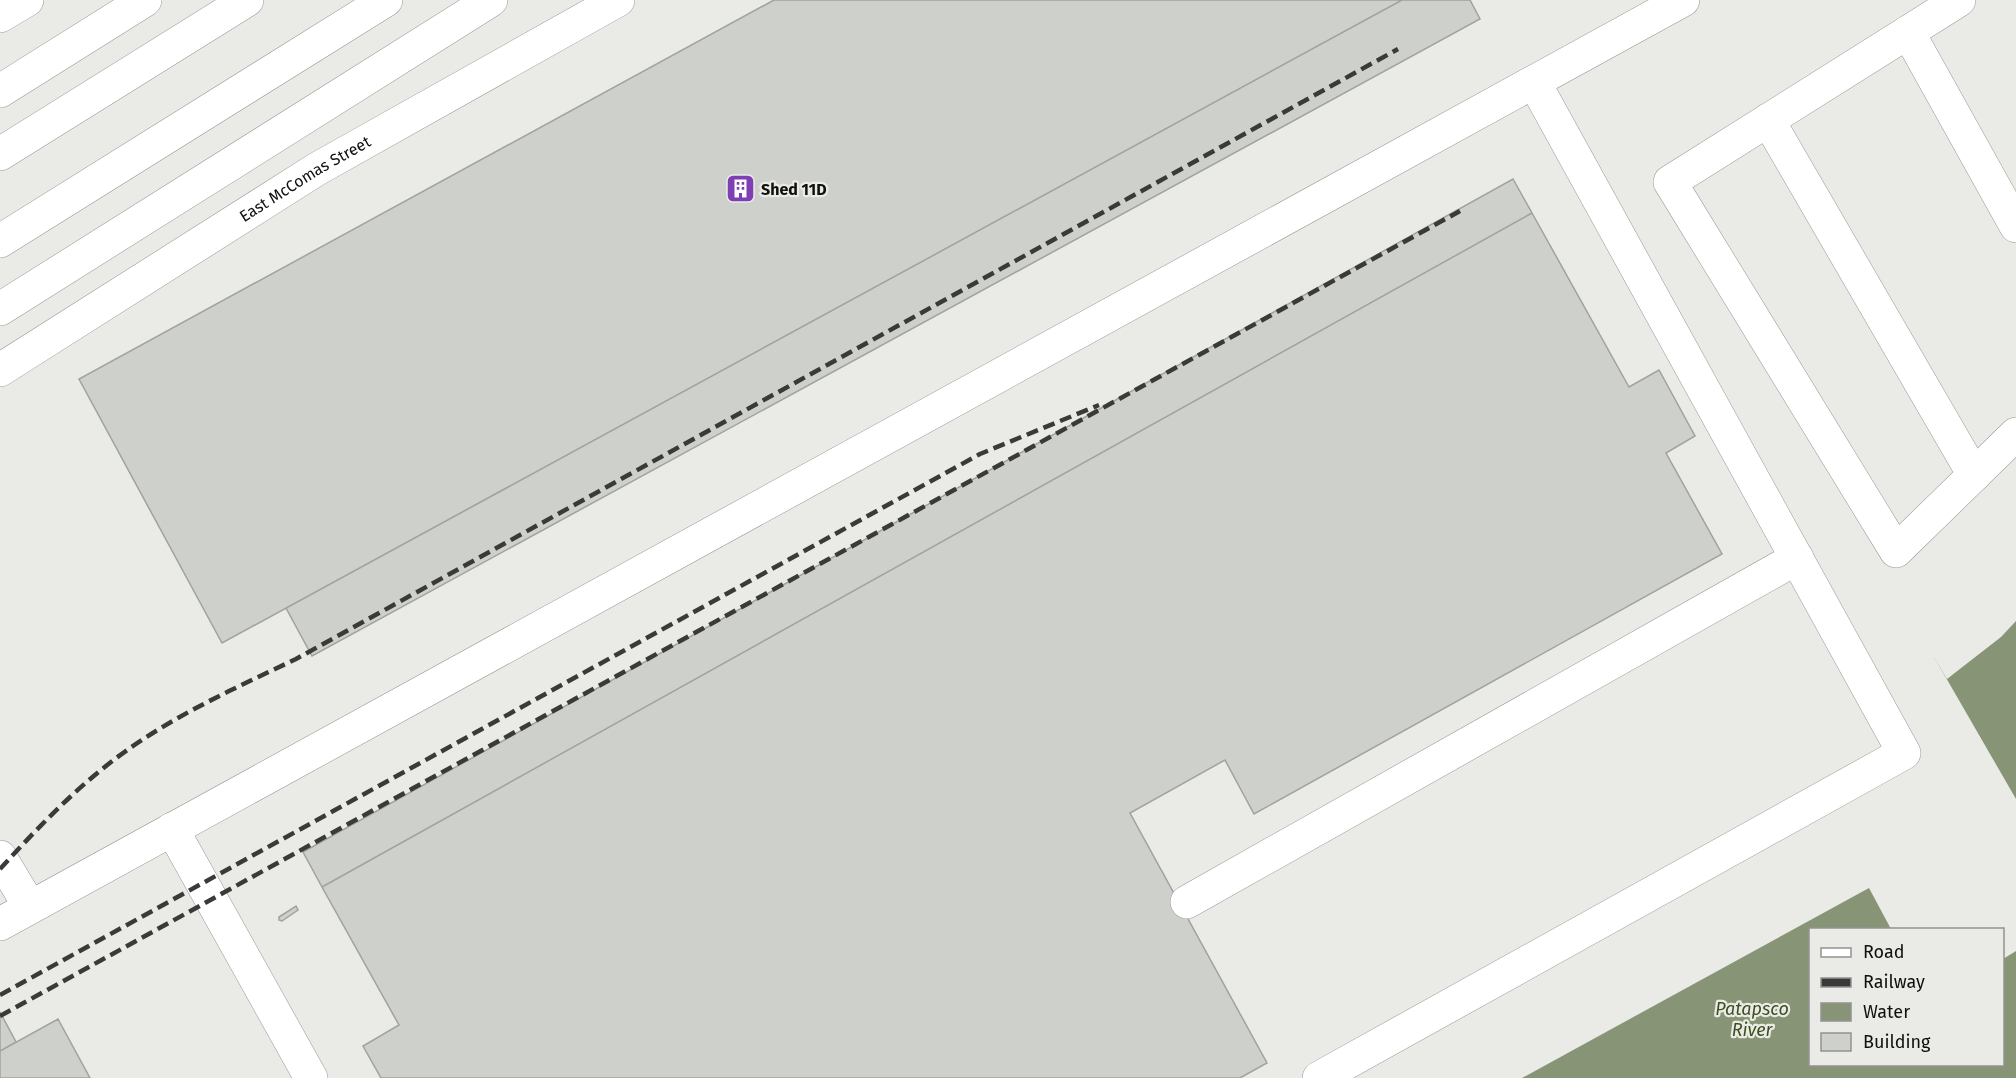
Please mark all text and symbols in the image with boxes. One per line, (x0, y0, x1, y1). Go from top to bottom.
street label: East McComas Street (236, 132, 374, 226)
building icon: Shed 11D (724, 173, 756, 205)
place label: Shed 11D (761, 180, 827, 199)
legend (1809, 928, 2004, 1066)
text: Road (1863, 941, 1905, 963)
text: Railway (1863, 971, 1925, 993)
water label: Patapsco River (1715, 998, 1789, 1041)
text: Water (1863, 1001, 1910, 1023)
text: Building (1863, 1031, 1931, 1053)

